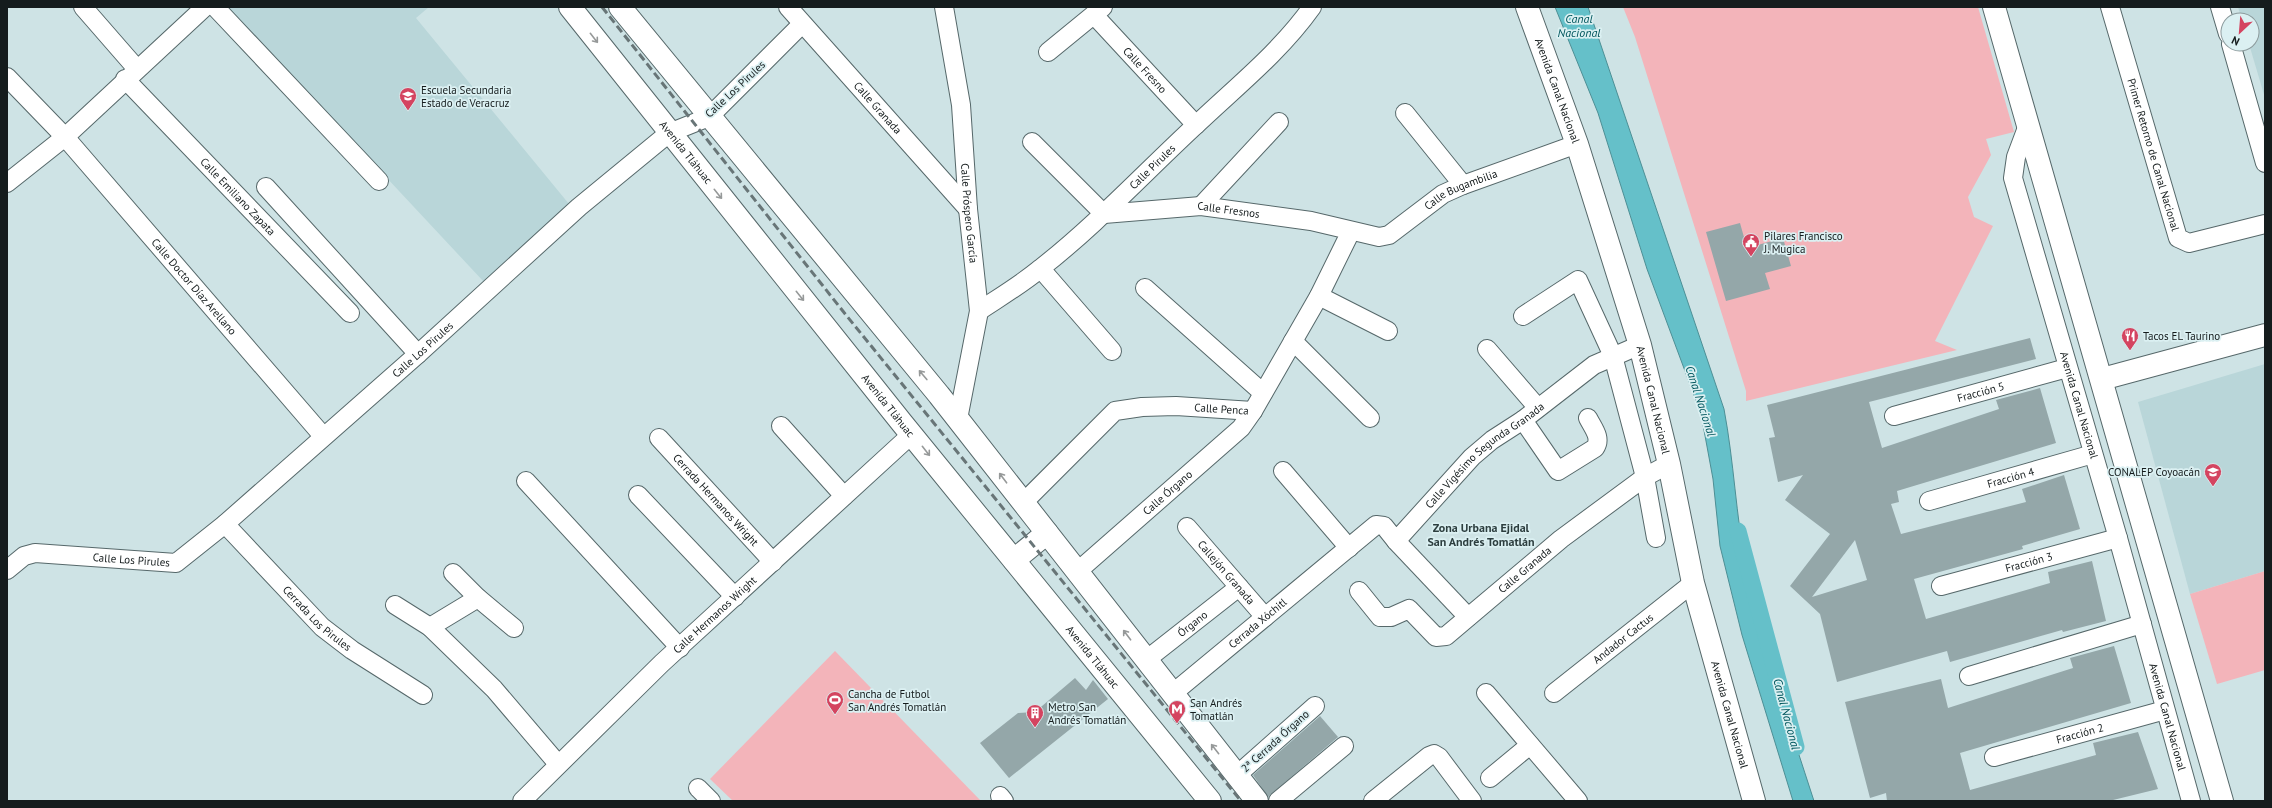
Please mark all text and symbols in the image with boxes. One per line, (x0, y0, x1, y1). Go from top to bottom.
water label: Canal Nacional (1557, 11, 1601, 40)
north arrow (2220, 12, 2260, 52)
one-way arrow (589, 32, 598, 43)
text: N (2229, 33, 2242, 49)
street label: Avenida Canal Nacional (1532, 36, 1583, 146)
street label: Calle Fresno (1120, 44, 1170, 96)
street label: Calle Los Pirules (702, 57, 768, 120)
street label: Primer Retorno de Canal Nacional (2124, 77, 2183, 234)
street label: Calle Granada (851, 79, 905, 137)
place label: Escuela Secundaria Estado de Veracruz (421, 83, 511, 110)
school or university icon: Escuela Secundaria Estado de Veracruz (398, 86, 418, 111)
street label: Avenida Tláhuac (657, 118, 716, 187)
street label: Calle Pirules (1126, 141, 1178, 192)
street label: Calle Emiliano Zapata (197, 155, 279, 238)
street label: Calle Próspero García (958, 163, 981, 264)
street label: Calle Bugambilia (1421, 166, 1499, 213)
one-way arrow (714, 189, 723, 200)
street label: Calle Fresnos (1197, 199, 1261, 221)
place label: Pilares Francisco J. Mugica (1763, 229, 1843, 256)
public building icon: Pilares Francisco J. Mugica (1741, 232, 1761, 257)
street label: Calle Doctor Díaz Arellano (148, 235, 240, 338)
one-way arrow (795, 290, 804, 301)
street label: Calle Los Pirules (389, 318, 456, 381)
restaurant icon: Tacos EL Taurino (2120, 326, 2140, 351)
place label: Tacos EL Taurino (2143, 329, 2220, 343)
street label: Avenida Canal Nacional (1633, 344, 1673, 456)
street label: Avenida Canal Nacional (2057, 350, 2102, 461)
water label: Canal Nacional (1683, 364, 1720, 439)
one-way arrow (919, 370, 927, 381)
street label: Avenida Tláhuac (859, 371, 918, 440)
street label: Fracción 5 (1956, 379, 2006, 405)
street label: Calle Vigésimo Segunda Granada (1422, 399, 1547, 511)
street label: Calle Penca (1194, 400, 1249, 418)
one-way arrow (921, 445, 930, 456)
street label: Cerrada Hermanos Wright (670, 451, 762, 549)
school or university icon: CONALEP Coyoacán (2203, 462, 2223, 487)
street label: Fracción 4 (1986, 464, 2036, 491)
place label: CONALEP Coyoacán (2108, 465, 2200, 479)
street label: Calle Órgano (1140, 467, 1195, 518)
one-way arrow (999, 472, 1007, 483)
district label: Zona Urbana Ejidal San Andrés Tomatlán (1427, 520, 1535, 549)
street label: Callejón Granada (1195, 537, 1258, 607)
street label: Calle Granada (1495, 543, 1554, 596)
street label: Fracción 3 (2004, 549, 2054, 575)
street label: Calle Los Pirules (92, 550, 171, 570)
street label: Calle Hermanos Wright (670, 573, 759, 656)
street label: Cerrada Los Pirules (280, 583, 355, 654)
street label: Cerrada Xóchitl (1225, 594, 1290, 651)
street label: Órgano (1174, 607, 1210, 640)
street label: Andador Cactus (1590, 610, 1656, 667)
street label: Avenida Tláhuac (1063, 623, 1122, 691)
one-way arrow (1122, 630, 1131, 641)
street label: Avenida Canal Nacional (1708, 659, 1752, 771)
street label: Avenida Canal Nacional (2146, 662, 2189, 773)
water label: Canal Nacional (1770, 677, 1804, 752)
place label: Cancha de Futbol San Andrés Tomatlán (848, 687, 946, 714)
sports icon: Cancha de Futbol San Andrés Tomatlán (825, 690, 845, 715)
place label: San Andrés Tomatlán (1190, 696, 1243, 723)
metro station icon: San Andrés Tomatlán (1167, 699, 1187, 724)
place label: Metro San Andrés Tomatlán (1048, 700, 1126, 727)
building icon: Metro San Andrés Tomatlán (1025, 703, 1045, 728)
street label: 2ª Cerrada Órgano (1238, 707, 1312, 775)
street label: Fracción 2 (2055, 720, 2105, 747)
one-way arrow (1211, 743, 1219, 754)

